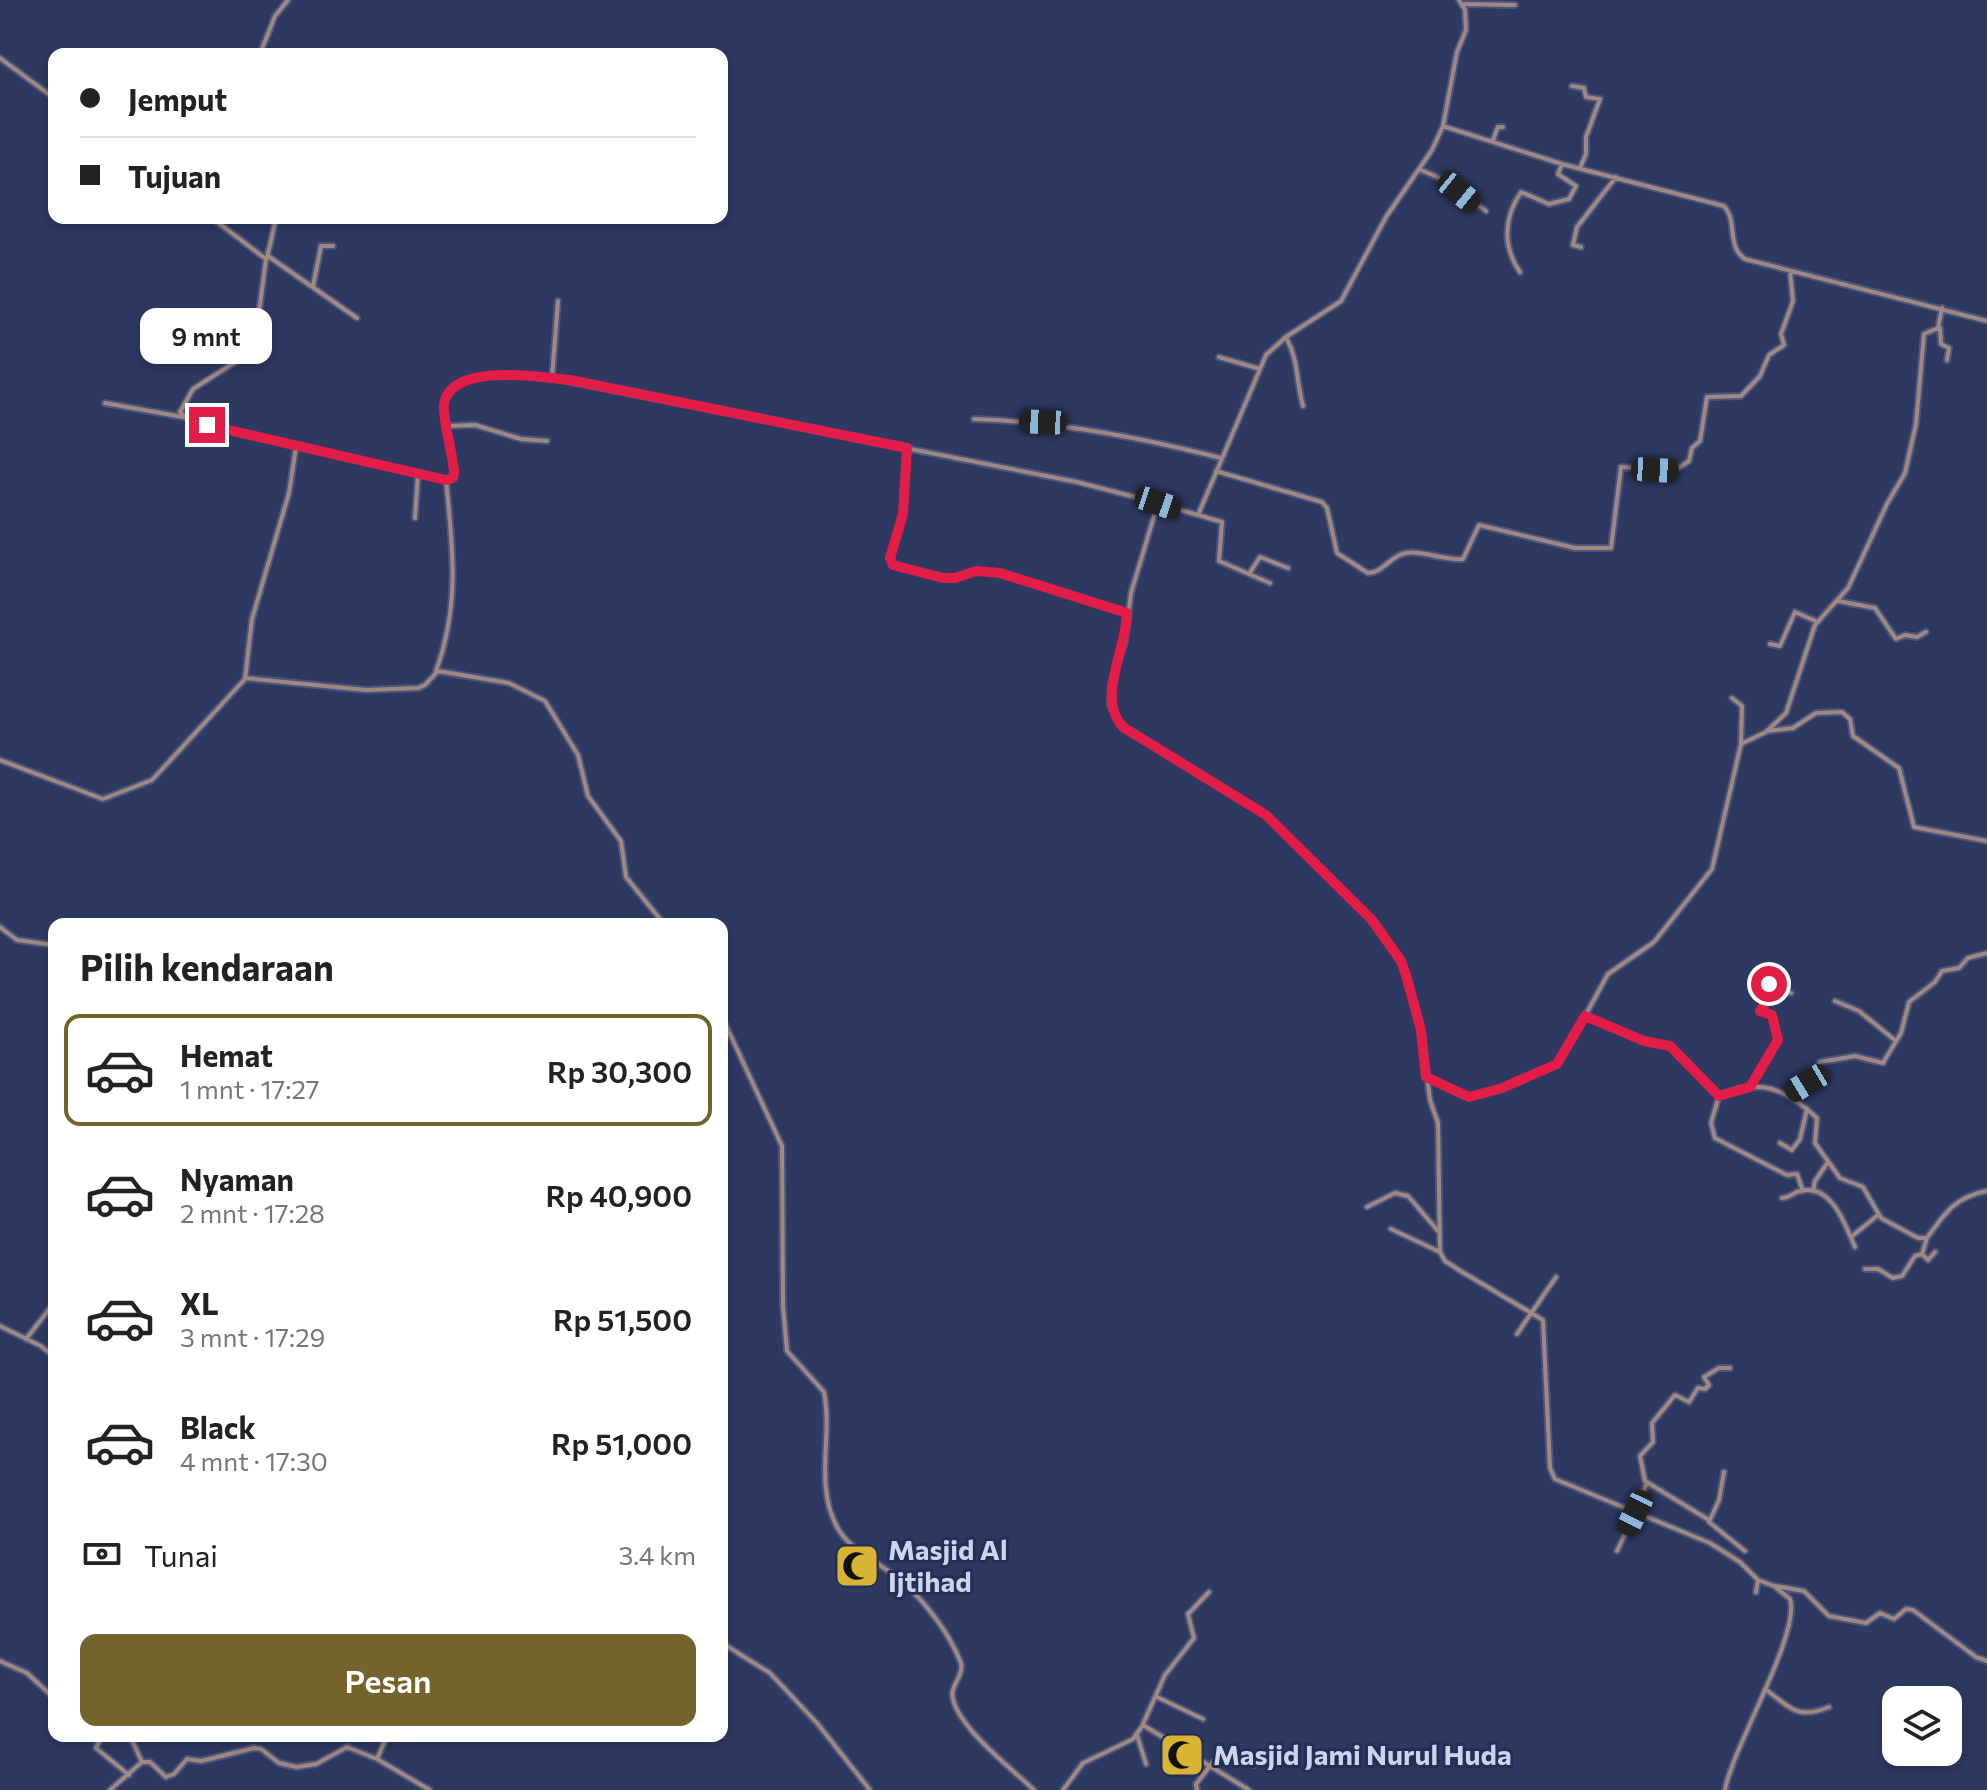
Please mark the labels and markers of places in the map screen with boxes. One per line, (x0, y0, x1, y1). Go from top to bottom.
place label: Masjid Al Ijtihad (888, 1532, 1008, 1598)
mosque icon: Masjid Al Ijtihad (833, 1542, 881, 1590)
mosque icon: Masjid Jami Nurul Huda (1158, 1731, 1206, 1779)
place label: Masjid Jami Nurul Huda (1213, 1737, 1512, 1771)

